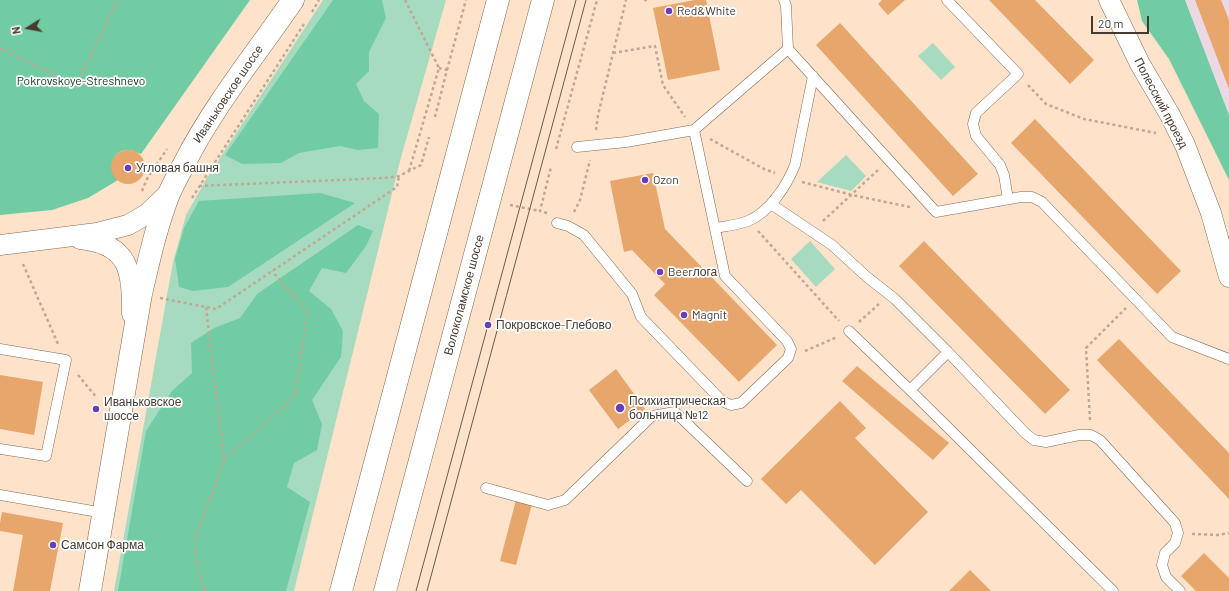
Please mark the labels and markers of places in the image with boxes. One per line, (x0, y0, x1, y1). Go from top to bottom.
place label: Red&White (677, 4, 736, 18)
marker: Red&White (664, 6, 674, 16)
place label: Угловая башня (136, 161, 219, 175)
marker: Угловая башня (123, 163, 133, 173)
place label: Ozon (653, 173, 679, 187)
marker: Ozon (640, 175, 650, 185)
place label: Beerлога (668, 265, 717, 279)
marker: Beerлога (655, 267, 665, 277)
place label: Magnit (692, 308, 727, 322)
marker: Magnit (679, 310, 689, 320)
place label: Покровское-Глебово (496, 318, 611, 332)
marker: Покровское-Глебово (483, 320, 493, 330)
place label: Психиатрическая больница №12 (629, 394, 726, 422)
place label: Иваньковское шоссе (104, 395, 181, 423)
marker: Психиатрическая больница №12 (614, 402, 626, 414)
marker: Иваньковское шоссе (91, 404, 101, 414)
place label: Самсон Фарма (61, 538, 144, 552)
marker: Самсон Фарма (48, 540, 58, 550)

